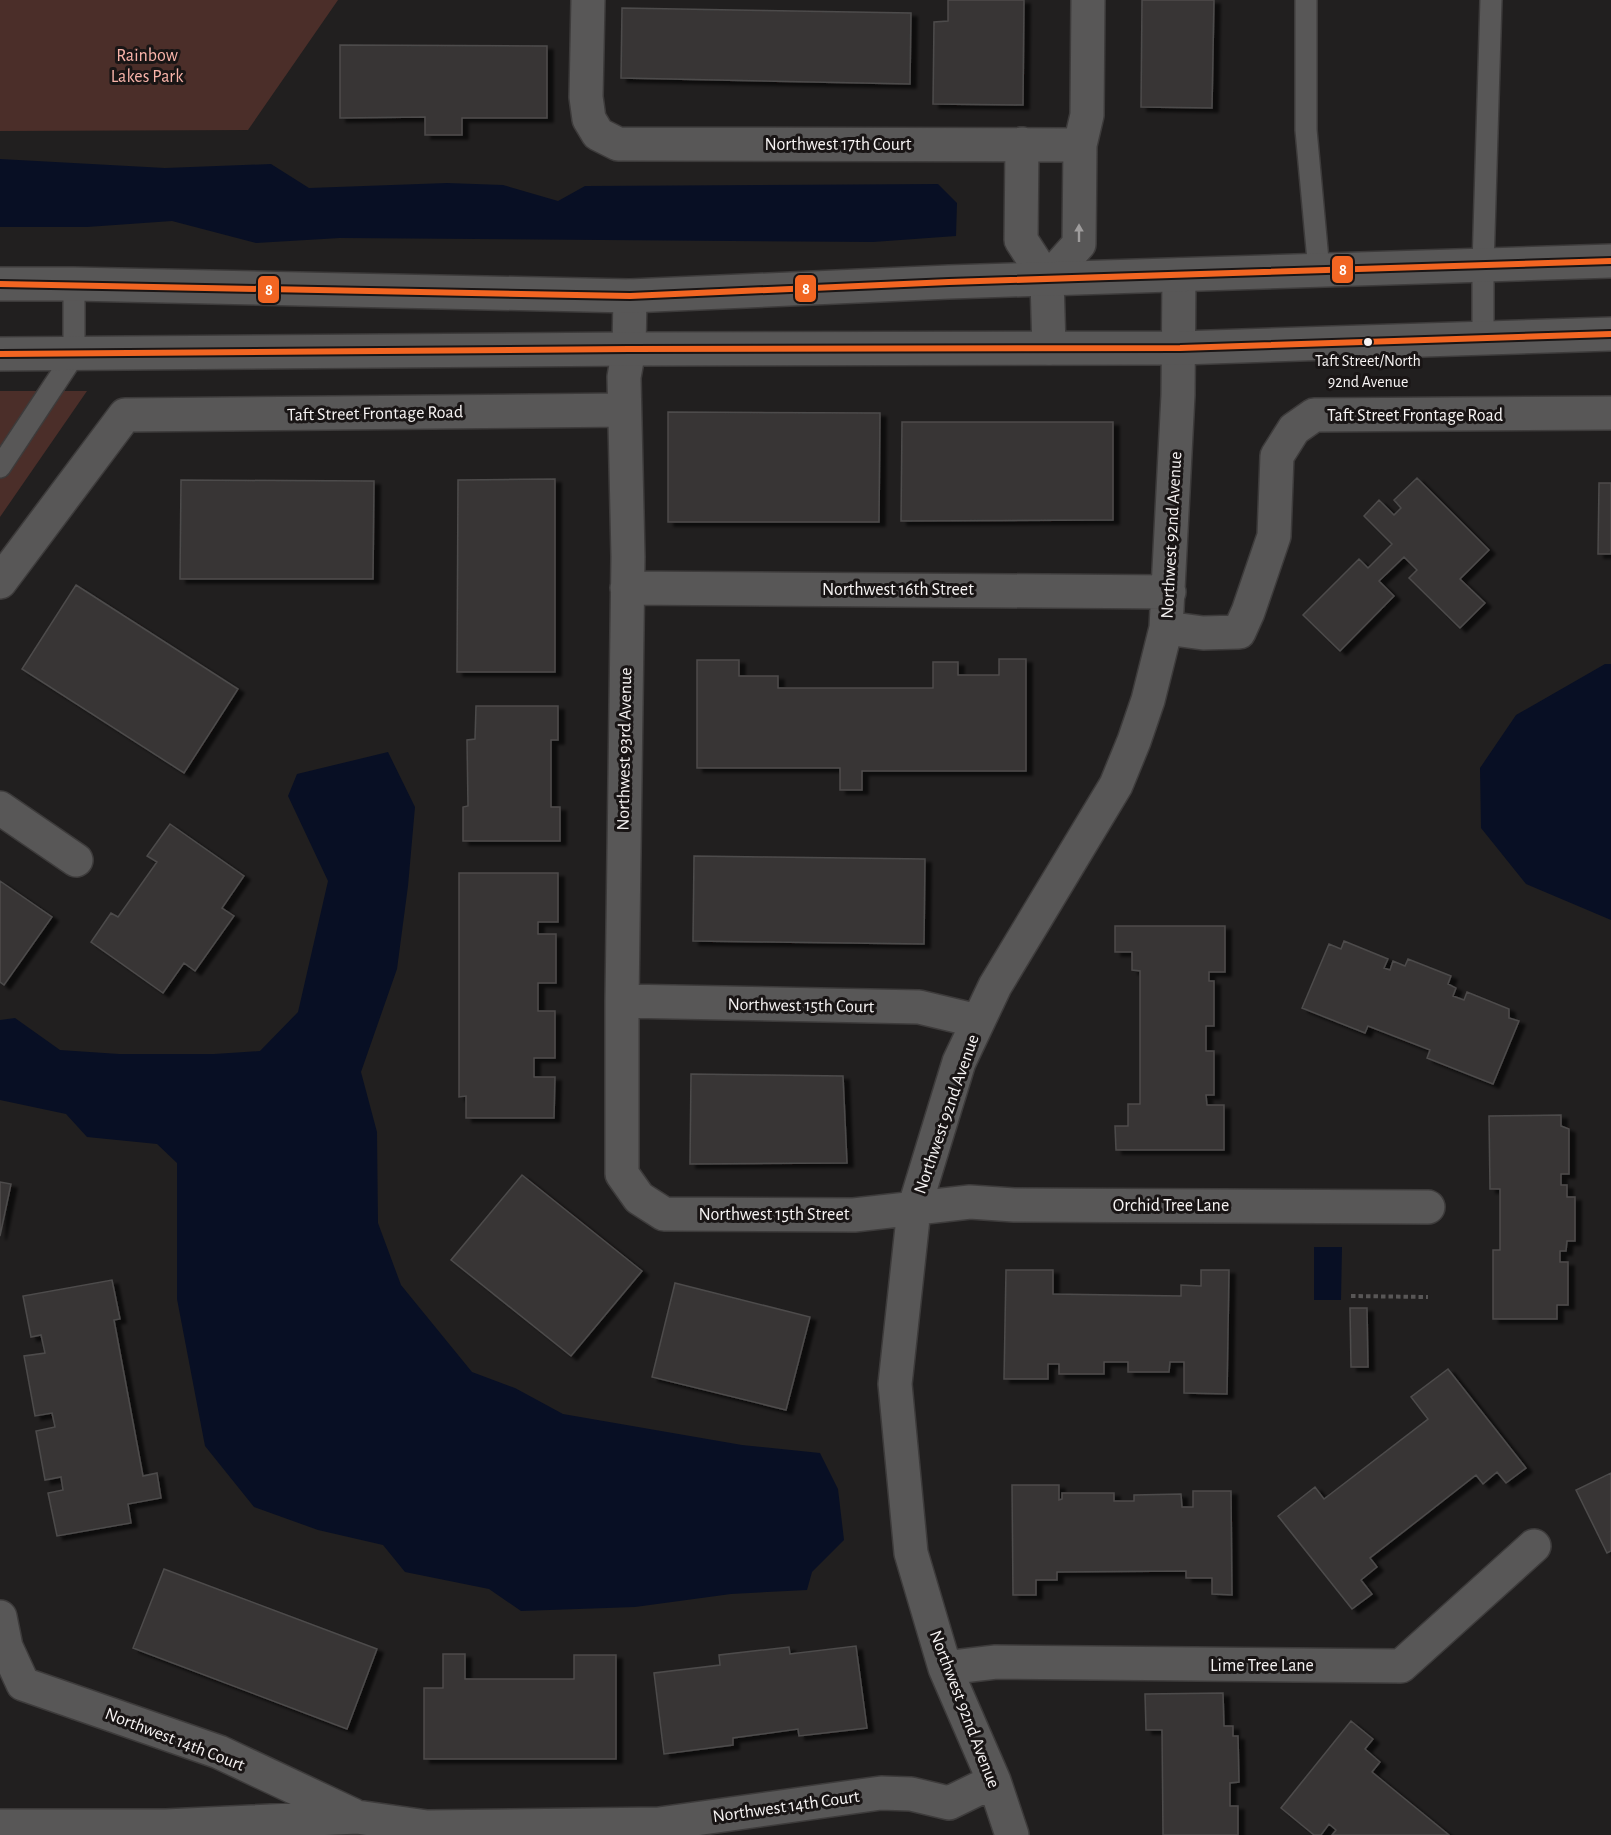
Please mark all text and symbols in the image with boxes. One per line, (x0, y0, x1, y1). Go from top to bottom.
park label: Rainbow Lakes Park (111, 47, 184, 86)
street label: Northwest 17th Court (765, 136, 912, 154)
one-way arrow (1074, 224, 1084, 243)
line badge: 8 (1331, 255, 1354, 284)
text: 8 (1339, 262, 1347, 278)
line badge: 8 (794, 274, 817, 303)
line badge: 8 (257, 275, 280, 304)
text: 8 (802, 281, 810, 297)
text: 8 (265, 282, 273, 298)
marker: Taft Street/North 92nd Avenue (1362, 336, 1374, 348)
place label: Taft Street/North 92nd Avenue (1315, 353, 1421, 390)
street label: Taft Street Frontage Road (287, 403, 463, 425)
street label: Taft Street Frontage Road (1327, 407, 1503, 425)
street label: Northwest 92nd Avenue (1159, 451, 1185, 619)
street label: Northwest 16th Street (822, 581, 974, 599)
street label: Northwest 93rd Avenue (615, 667, 635, 831)
street label: Northwest 15th Court (727, 996, 875, 1016)
street label: Northwest 92nd Avenue (911, 1032, 983, 1196)
street label: Orchid Tree Lane (1113, 1197, 1229, 1215)
street label: Northwest 15th Street (699, 1206, 850, 1224)
street label: Northwest 92nd Avenue (926, 1628, 1002, 1791)
street label: Lime Tree Lane (1210, 1657, 1314, 1675)
street label: Northwest 14th Court (102, 1705, 247, 1775)
street label: Northwest 14th Court (712, 1788, 861, 1826)

